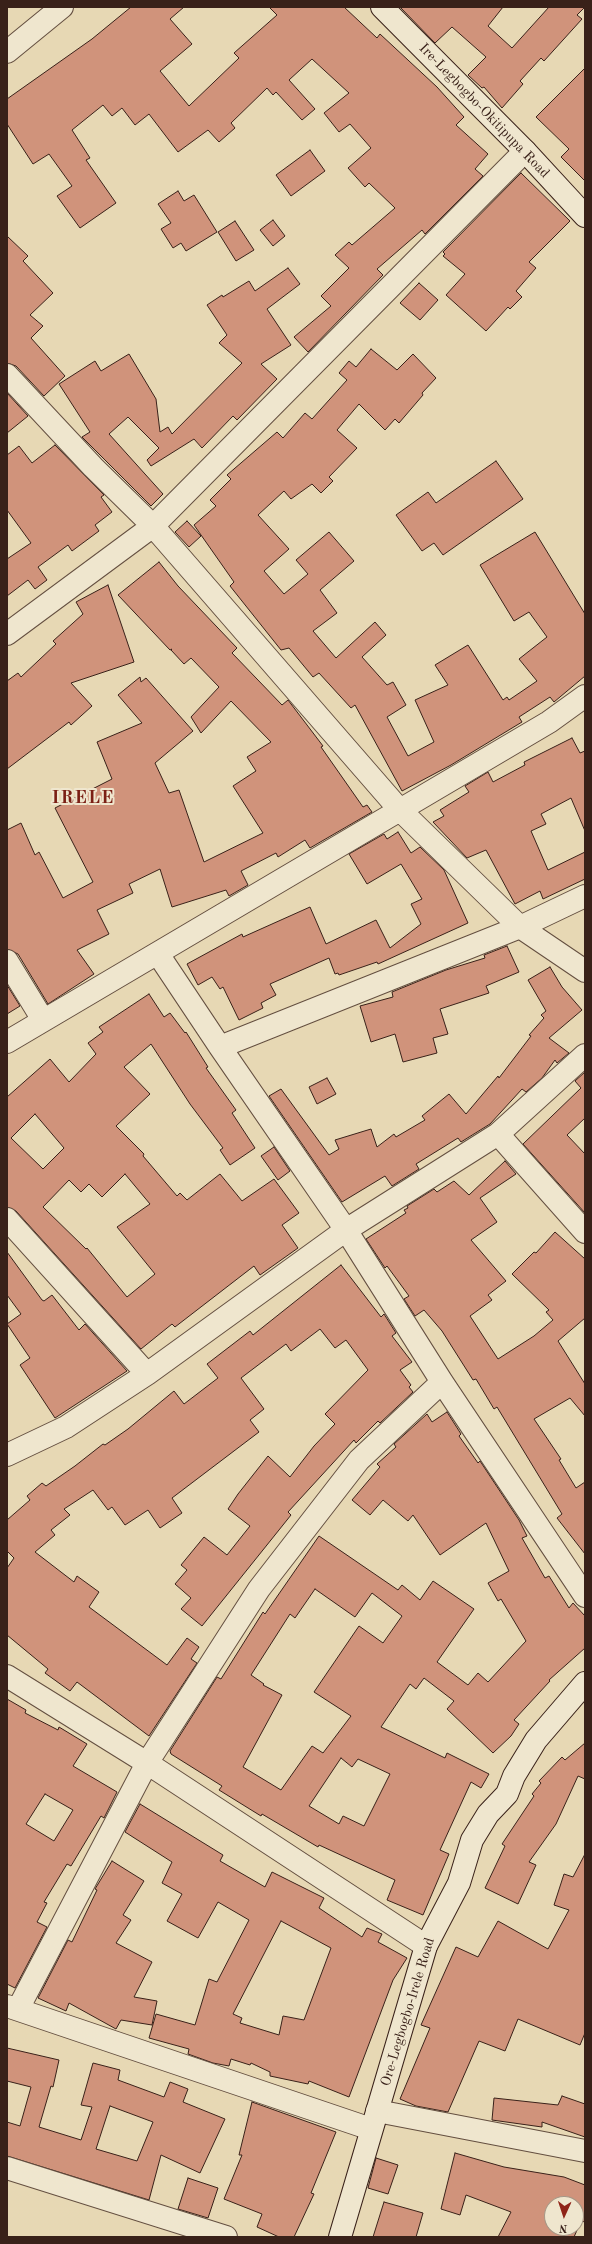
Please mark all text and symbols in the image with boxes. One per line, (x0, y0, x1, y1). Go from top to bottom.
street label: Ire-Legbogbo-Okitipupa Road (415, 40, 553, 182)
district label: IRELE (52, 787, 114, 809)
street label: Ore-Legbogbo-Irele Road (377, 1936, 439, 2088)
north arrow (544, 2196, 584, 2236)
text: N (559, 2222, 568, 2233)

